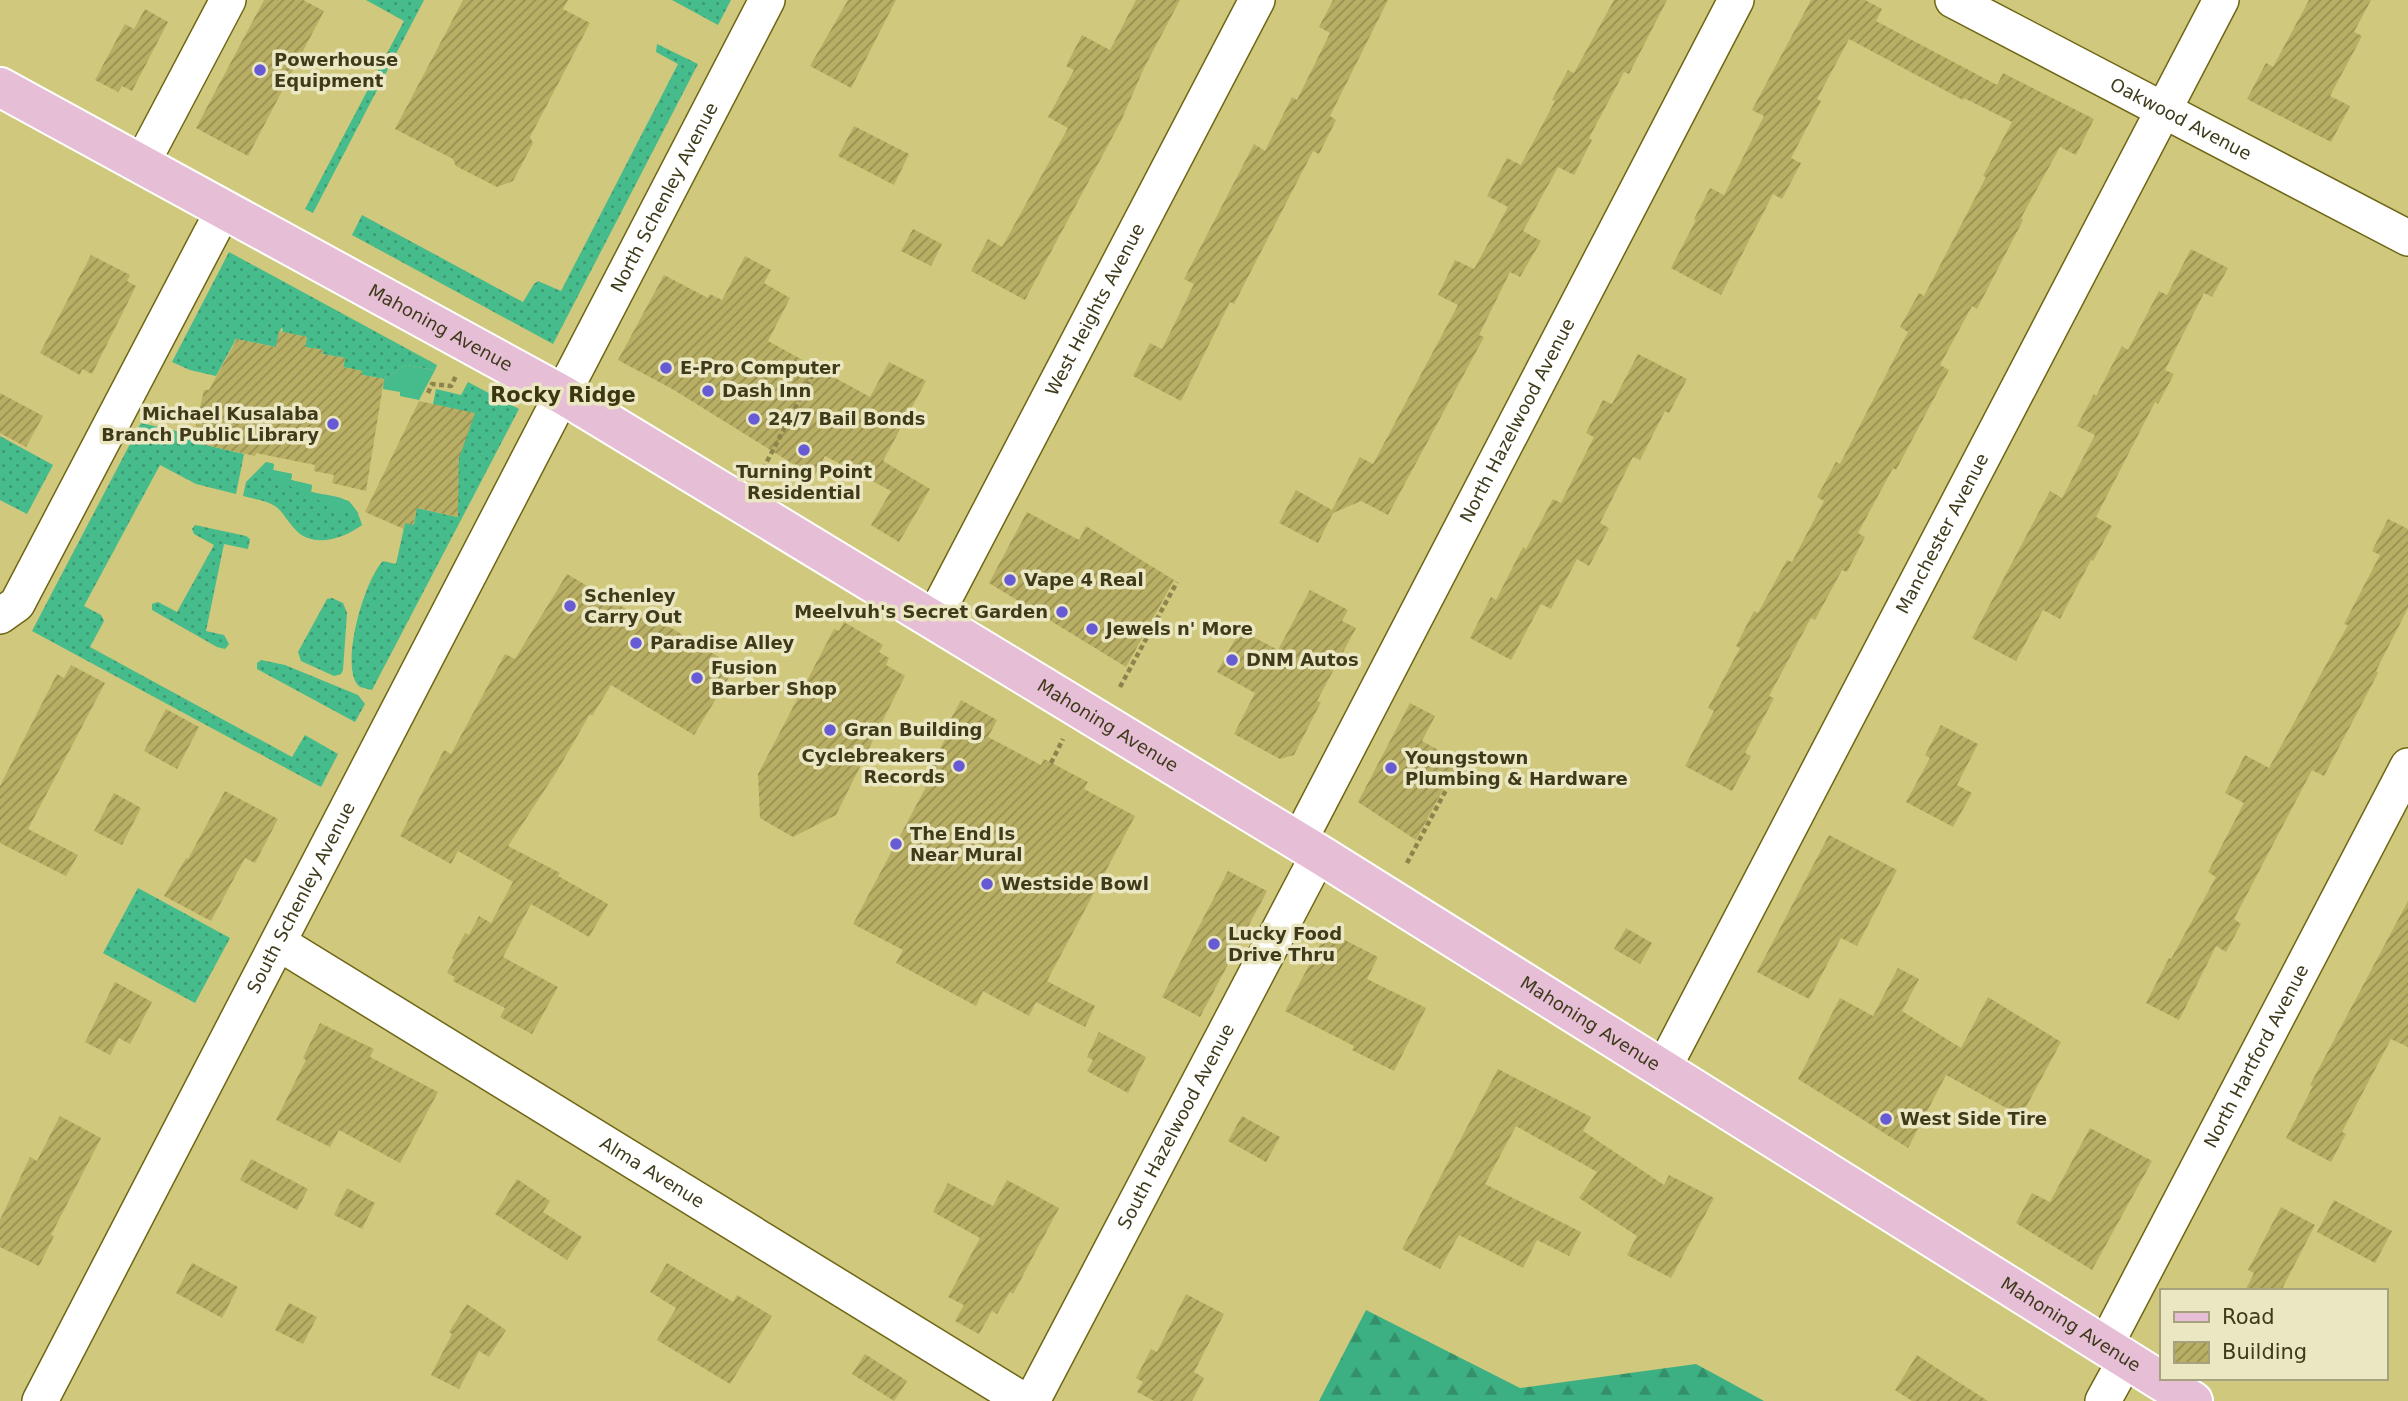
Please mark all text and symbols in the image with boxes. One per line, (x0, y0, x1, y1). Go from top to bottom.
place label: Powerhouse Equipment (274, 49, 398, 91)
marker: Powerhouse Equipment (252, 62, 268, 78)
street label: Oakwood Avenue (2107, 73, 2255, 164)
street label: North Schenley Avenue (606, 99, 722, 296)
street label: West Heights Avenue (1041, 220, 1148, 399)
street label: Mahoning Avenue (365, 280, 516, 375)
street label: North Hazelwood Avenue (1455, 315, 1579, 526)
place label: E-Pro Computer (680, 357, 840, 378)
marker: E-Pro Computer (658, 360, 674, 376)
place label: Dash Inn (722, 380, 811, 401)
district label: Rocky Ridge (490, 383, 636, 407)
marker: Dash Inn (700, 383, 716, 399)
place label: Michael Kusalaba Branch Public Library (101, 403, 319, 445)
place label: 24/7 Bail Bonds (768, 408, 925, 429)
marker: 24/7 Bail Bonds (746, 411, 762, 427)
marker: Michael Kusalaba Branch Public Library (325, 416, 341, 432)
marker: Turning Point Residential (796, 442, 812, 458)
street label: Manchester Avenue (1892, 450, 1993, 617)
place label: Turning Point Residential (736, 461, 872, 503)
place label: Vape 4 Real (1024, 569, 1144, 590)
marker: Vape 4 Real (1002, 572, 1018, 588)
place label: Schenley Carry Out (584, 585, 682, 627)
marker: Schenley Carry Out (562, 598, 578, 614)
place label: Meelvuh's Secret Garden (794, 601, 1048, 622)
marker: Meelvuh's Secret Garden (1054, 604, 1070, 620)
place label: Jewels n' More (1104, 618, 1253, 639)
marker: Jewels n' More (1084, 621, 1100, 637)
place label: Paradise Alley (650, 632, 795, 653)
marker: Paradise Alley (628, 635, 644, 651)
place label: DNM Autos (1246, 649, 1359, 670)
marker: DNM Autos (1224, 652, 1240, 668)
place label: Fusion Barber Shop (711, 657, 837, 699)
marker: Fusion Barber Shop (689, 670, 705, 686)
street label: Mahoning Avenue (1034, 675, 1182, 776)
place label: Gran Building (844, 719, 983, 740)
marker: Gran Building (822, 722, 838, 738)
place label: Cyclebreakers Records (802, 745, 945, 787)
place label: Youngstown Plumbing & Hardware (1404, 747, 1628, 789)
marker: Cyclebreakers Records (951, 758, 967, 774)
marker: Youngstown Plumbing & Hardware (1383, 760, 1399, 776)
street label: South Schenley Avenue (242, 798, 359, 997)
place label: The End Is Near Mural (910, 823, 1022, 865)
marker: The End Is Near Mural (888, 836, 904, 852)
place label: Westside Bowl (1001, 873, 1149, 894)
marker: Westside Bowl (979, 876, 995, 892)
place label: Lucky Food Drive Thru (1228, 923, 1342, 965)
marker: Lucky Food Drive Thru (1206, 936, 1222, 952)
street label: North Hartford Avenue (2200, 961, 2312, 1151)
street label: Mahoning Avenue (1517, 972, 1664, 1075)
street label: South Hazelwood Avenue (1113, 1020, 1238, 1233)
place label: West Side Tire (1900, 1108, 2047, 1129)
marker: West Side Tire (1878, 1111, 1894, 1127)
street label: Alma Avenue (596, 1132, 708, 1212)
street label: Mahoning Avenue (1997, 1272, 2145, 1376)
legend (2160, 1289, 2387, 1380)
text: Road (2222, 1305, 2275, 1329)
text: Building (2222, 1340, 2307, 1364)

